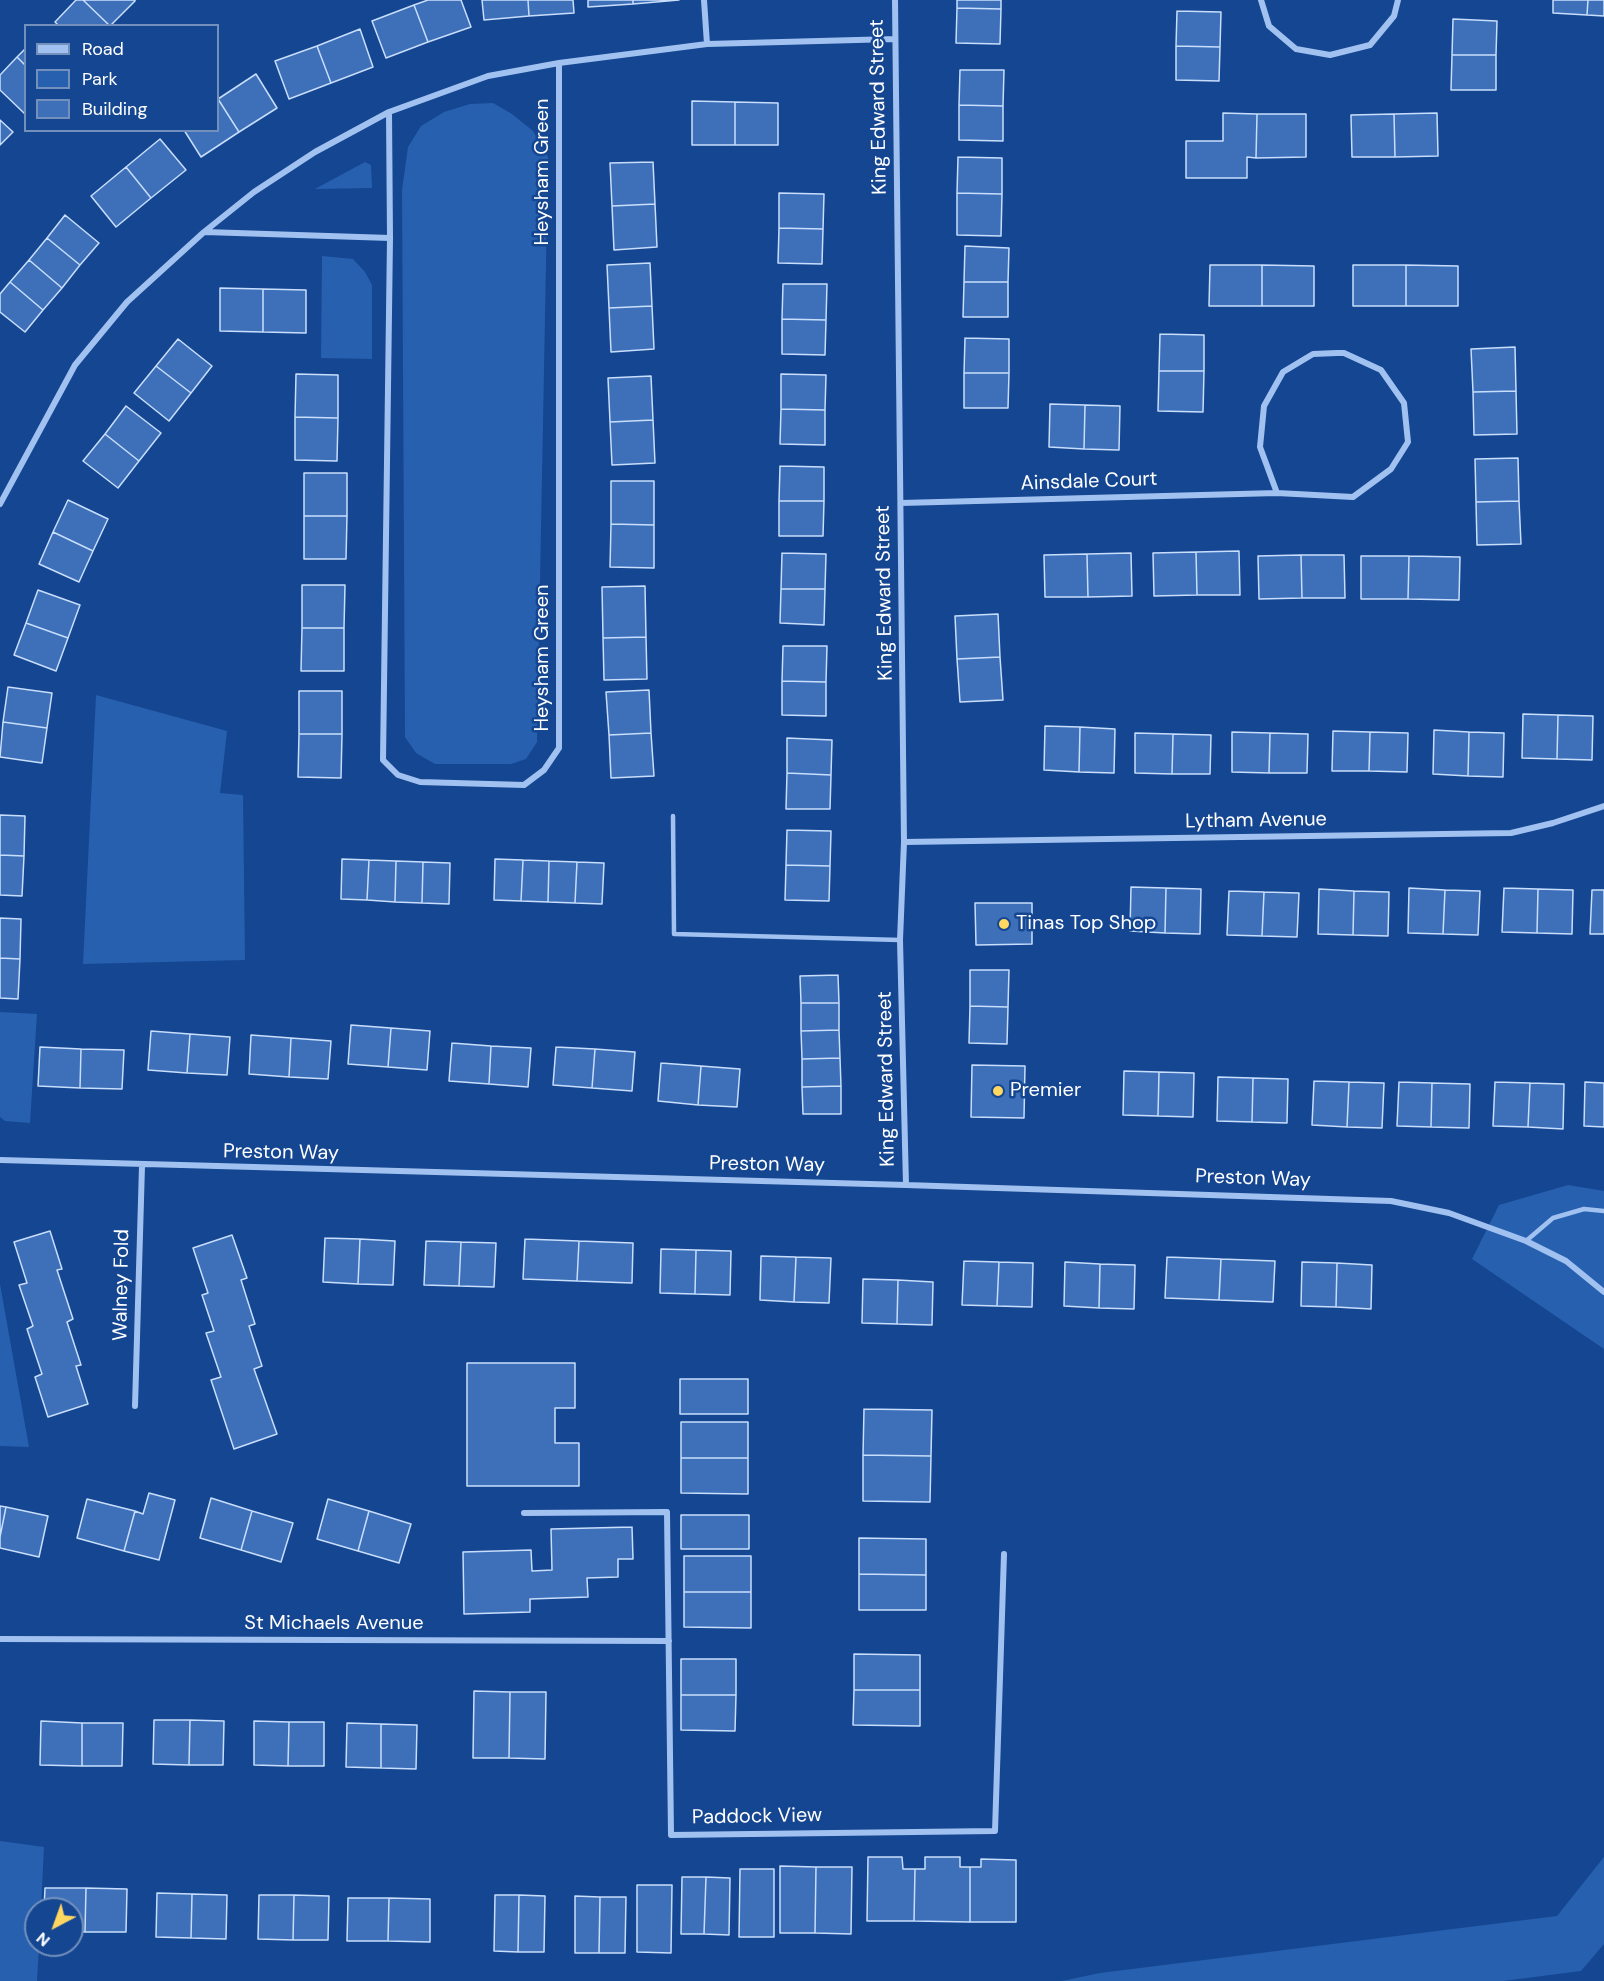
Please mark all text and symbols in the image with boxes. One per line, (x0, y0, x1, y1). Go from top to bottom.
street label: King Edward Street (865, 19, 893, 195)
legend (24, 24, 219, 132)
text: Road (82, 37, 124, 61)
text: Park (82, 67, 118, 91)
text: Building (82, 97, 147, 121)
street label: Heysham Green (531, 98, 555, 246)
street label: Ainsdale Court (1020, 468, 1158, 496)
street label: King Edward Street (871, 505, 899, 681)
street label: Heysham Green (531, 584, 555, 732)
street label: Lytham Avenue (1185, 808, 1327, 834)
place label: Tinas Top Shop (1016, 912, 1156, 936)
marker: Tinas Top Shop (997, 917, 1011, 931)
street label: King Edward Street (873, 991, 901, 1167)
place label: Premier (1010, 1079, 1081, 1103)
marker: Premier (991, 1084, 1005, 1098)
street label: Preston Way (223, 1140, 339, 1166)
street label: Preston Way (709, 1152, 825, 1178)
street label: Preston Way (1195, 1165, 1311, 1193)
street label: Walney Fold (109, 1229, 135, 1341)
street label: St Michaels Avenue (244, 1612, 424, 1636)
street label: Paddock View (692, 1804, 822, 1830)
north arrow (24, 1897, 84, 1957)
text: N (32, 1928, 54, 1951)

